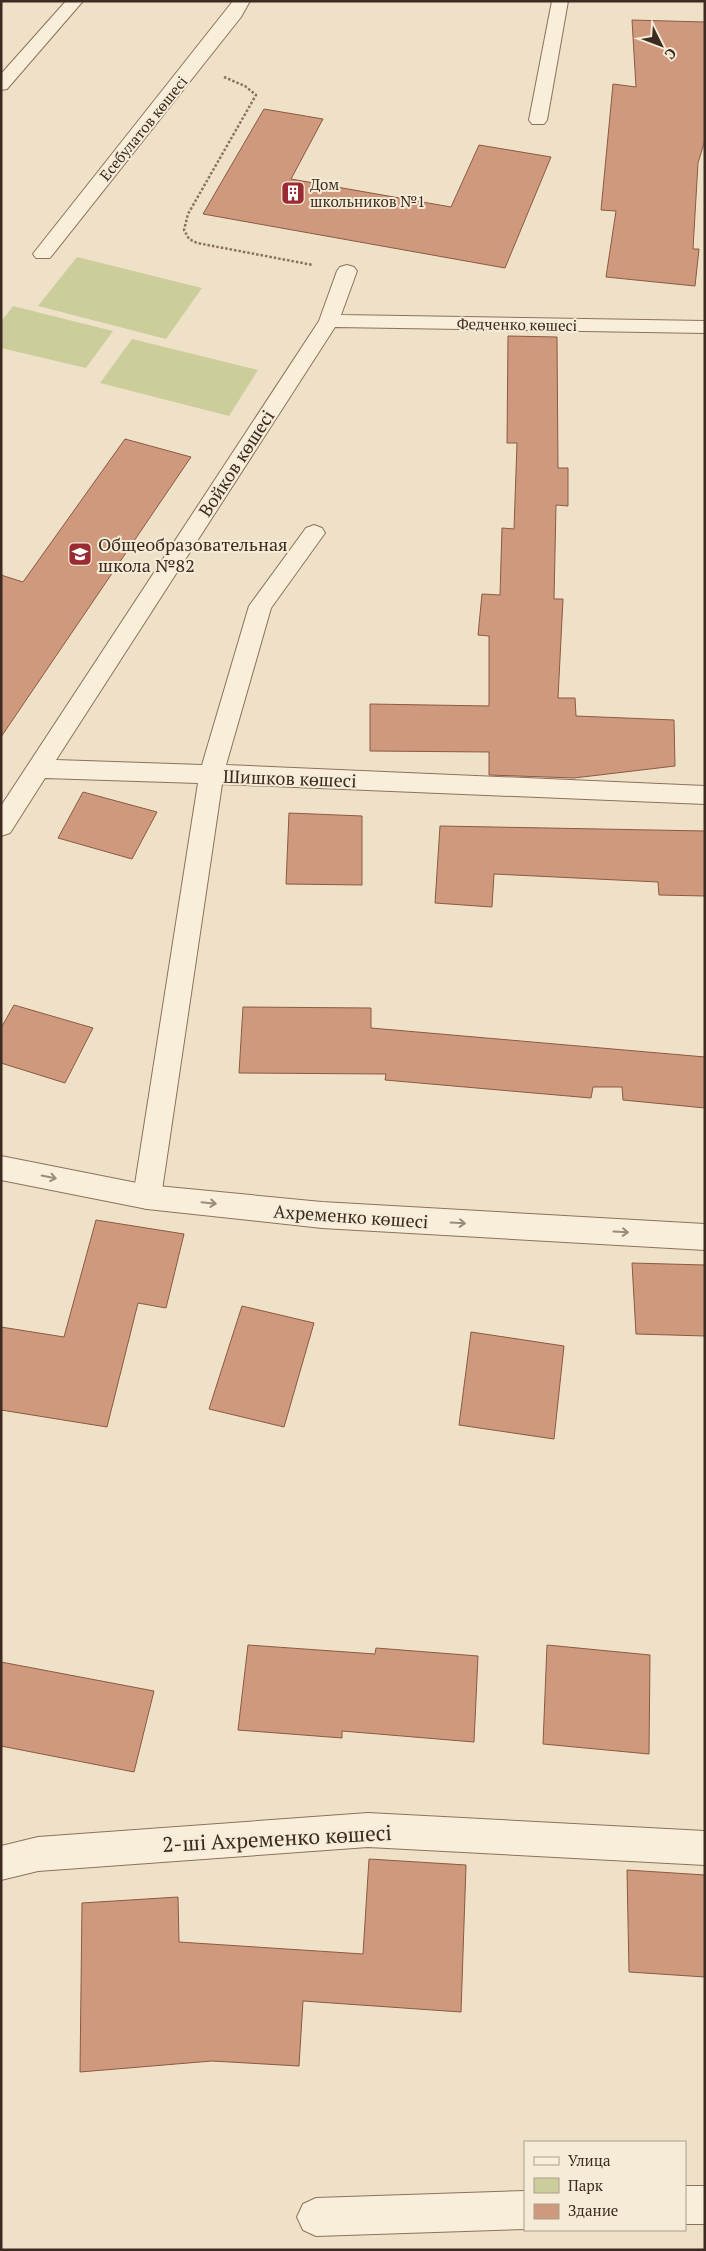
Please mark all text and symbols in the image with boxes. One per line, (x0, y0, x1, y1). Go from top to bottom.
north arrow (636, 20, 686, 70)
text: С (661, 44, 681, 64)
street label: Есебулатов көшесі (95, 72, 191, 184)
place label: Дом школьников №1 (310, 174, 425, 211)
building icon: Дом школьников №1 (280, 180, 306, 206)
street label: Федченко көшесі (457, 313, 577, 335)
street label: Войков көшесі (193, 405, 279, 521)
place label: Общеобразовательная школа №82 (98, 532, 288, 577)
school or university icon: Общеобразовательная школа №82 (67, 541, 93, 567)
street label: Шишков көшесі (223, 764, 357, 792)
one-way arrow (41, 1173, 57, 1183)
one-way arrow (201, 1198, 217, 1208)
street label: Ахременко көшесі (273, 1199, 429, 1233)
one-way arrow (450, 1218, 466, 1227)
one-way arrow (612, 1227, 628, 1236)
street label: 2-ші Ахременко көшесі (162, 1818, 392, 1858)
legend (524, 2141, 686, 2231)
text: Улица (568, 2150, 611, 2170)
text: Парк (568, 2175, 604, 2195)
text: Здание (568, 2200, 618, 2220)

